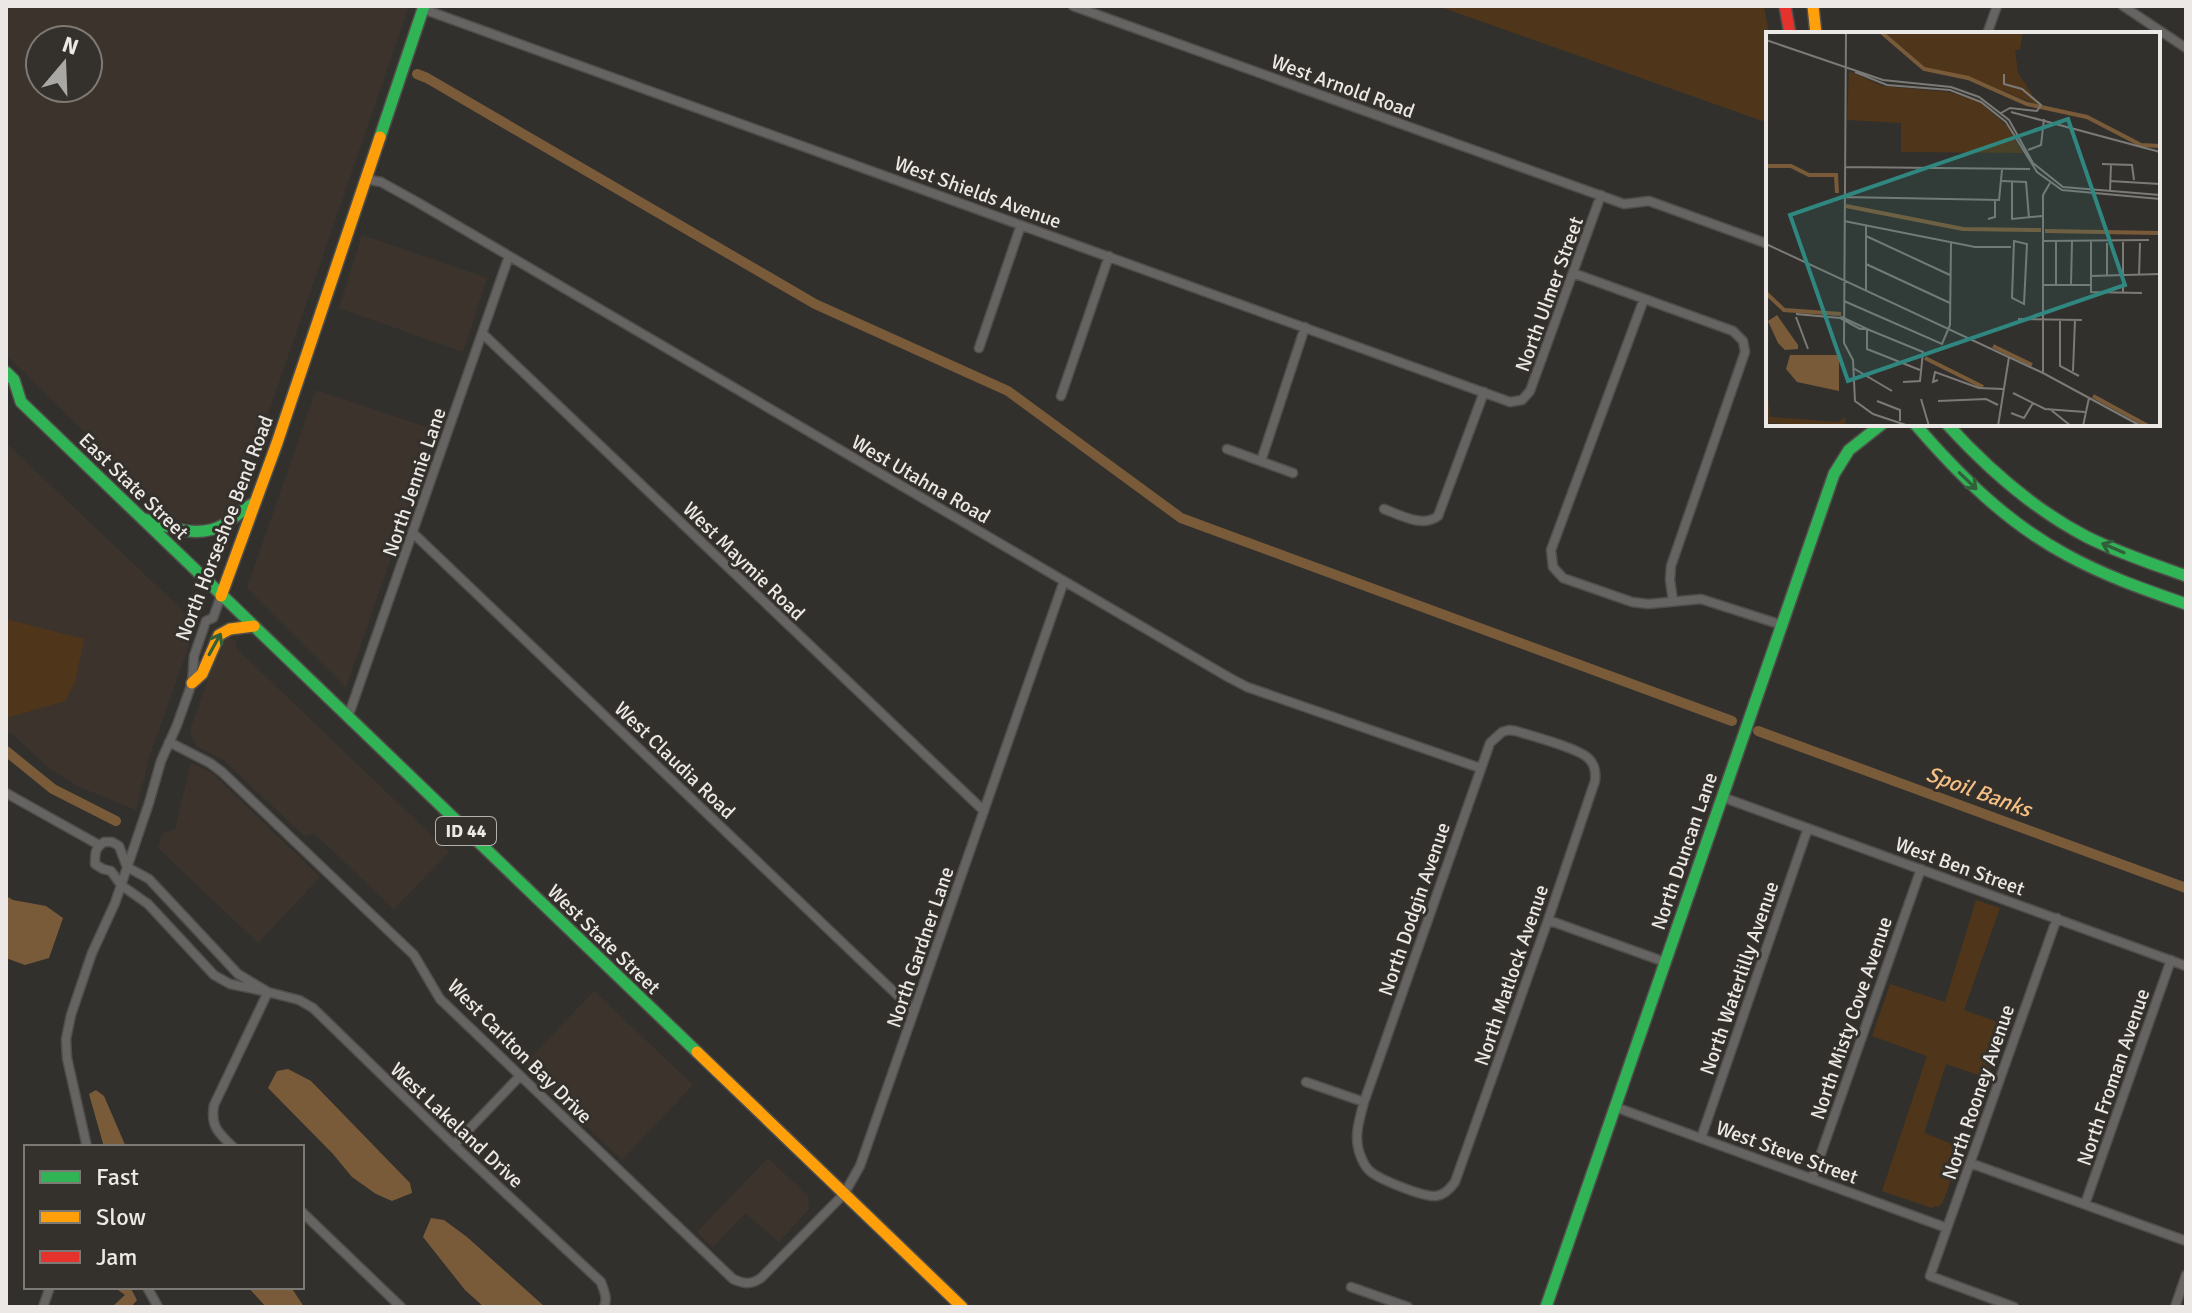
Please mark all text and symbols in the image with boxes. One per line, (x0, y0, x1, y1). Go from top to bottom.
north arrow (24, 24, 104, 104)
text: N (59, 30, 82, 61)
inset map (1766, 32, 2160, 426)
street label: West Arnold Road (1268, 49, 1418, 124)
street label: West Shields Avenue (891, 151, 1065, 234)
street label: North Ulmer Street (1510, 213, 1589, 375)
street label: North Jennie Lane (377, 404, 452, 560)
street label: North Horseshoe Bend Road (170, 412, 279, 644)
street label: East State Street (74, 428, 194, 545)
street label: West Utahna Road (847, 430, 995, 529)
one-way arrow (1958, 471, 1977, 490)
street label: West Maymie Road (677, 497, 810, 626)
one-way arrow (2101, 540, 2126, 555)
one-way arrow (208, 633, 224, 656)
street label: West Claudia Road (609, 696, 740, 824)
water label: Spoil Banks (1923, 760, 2037, 824)
street label: North Duncan Lane (1646, 769, 1723, 933)
road number: ID 44 (436, 817, 496, 845)
street label: North Dodgin Avenue (1373, 819, 1456, 999)
street label: West Ben Street (1892, 831, 2028, 901)
street label: North Gardner Lane (881, 863, 960, 1031)
street label: North Waterlilly Avenue (1695, 878, 1784, 1078)
street label: West State Street (542, 879, 665, 1000)
street label: North Matlock Avenue (1469, 881, 1554, 1069)
street label: North Misty Cove Avenue (1805, 913, 1898, 1123)
street label: West Carlton Bay Drive (442, 974, 597, 1129)
street label: North Froman Avenue (2071, 985, 2155, 1169)
street label: North Rooney Avenue (1937, 1001, 2020, 1183)
street label: West Lakeland Drive (385, 1057, 528, 1194)
street label: West Steve Street (1712, 1115, 1861, 1190)
legend (24, 1145, 304, 1289)
text: Fast (96, 1162, 139, 1192)
text: Slow (96, 1202, 146, 1232)
text: Jam (96, 1242, 137, 1272)

